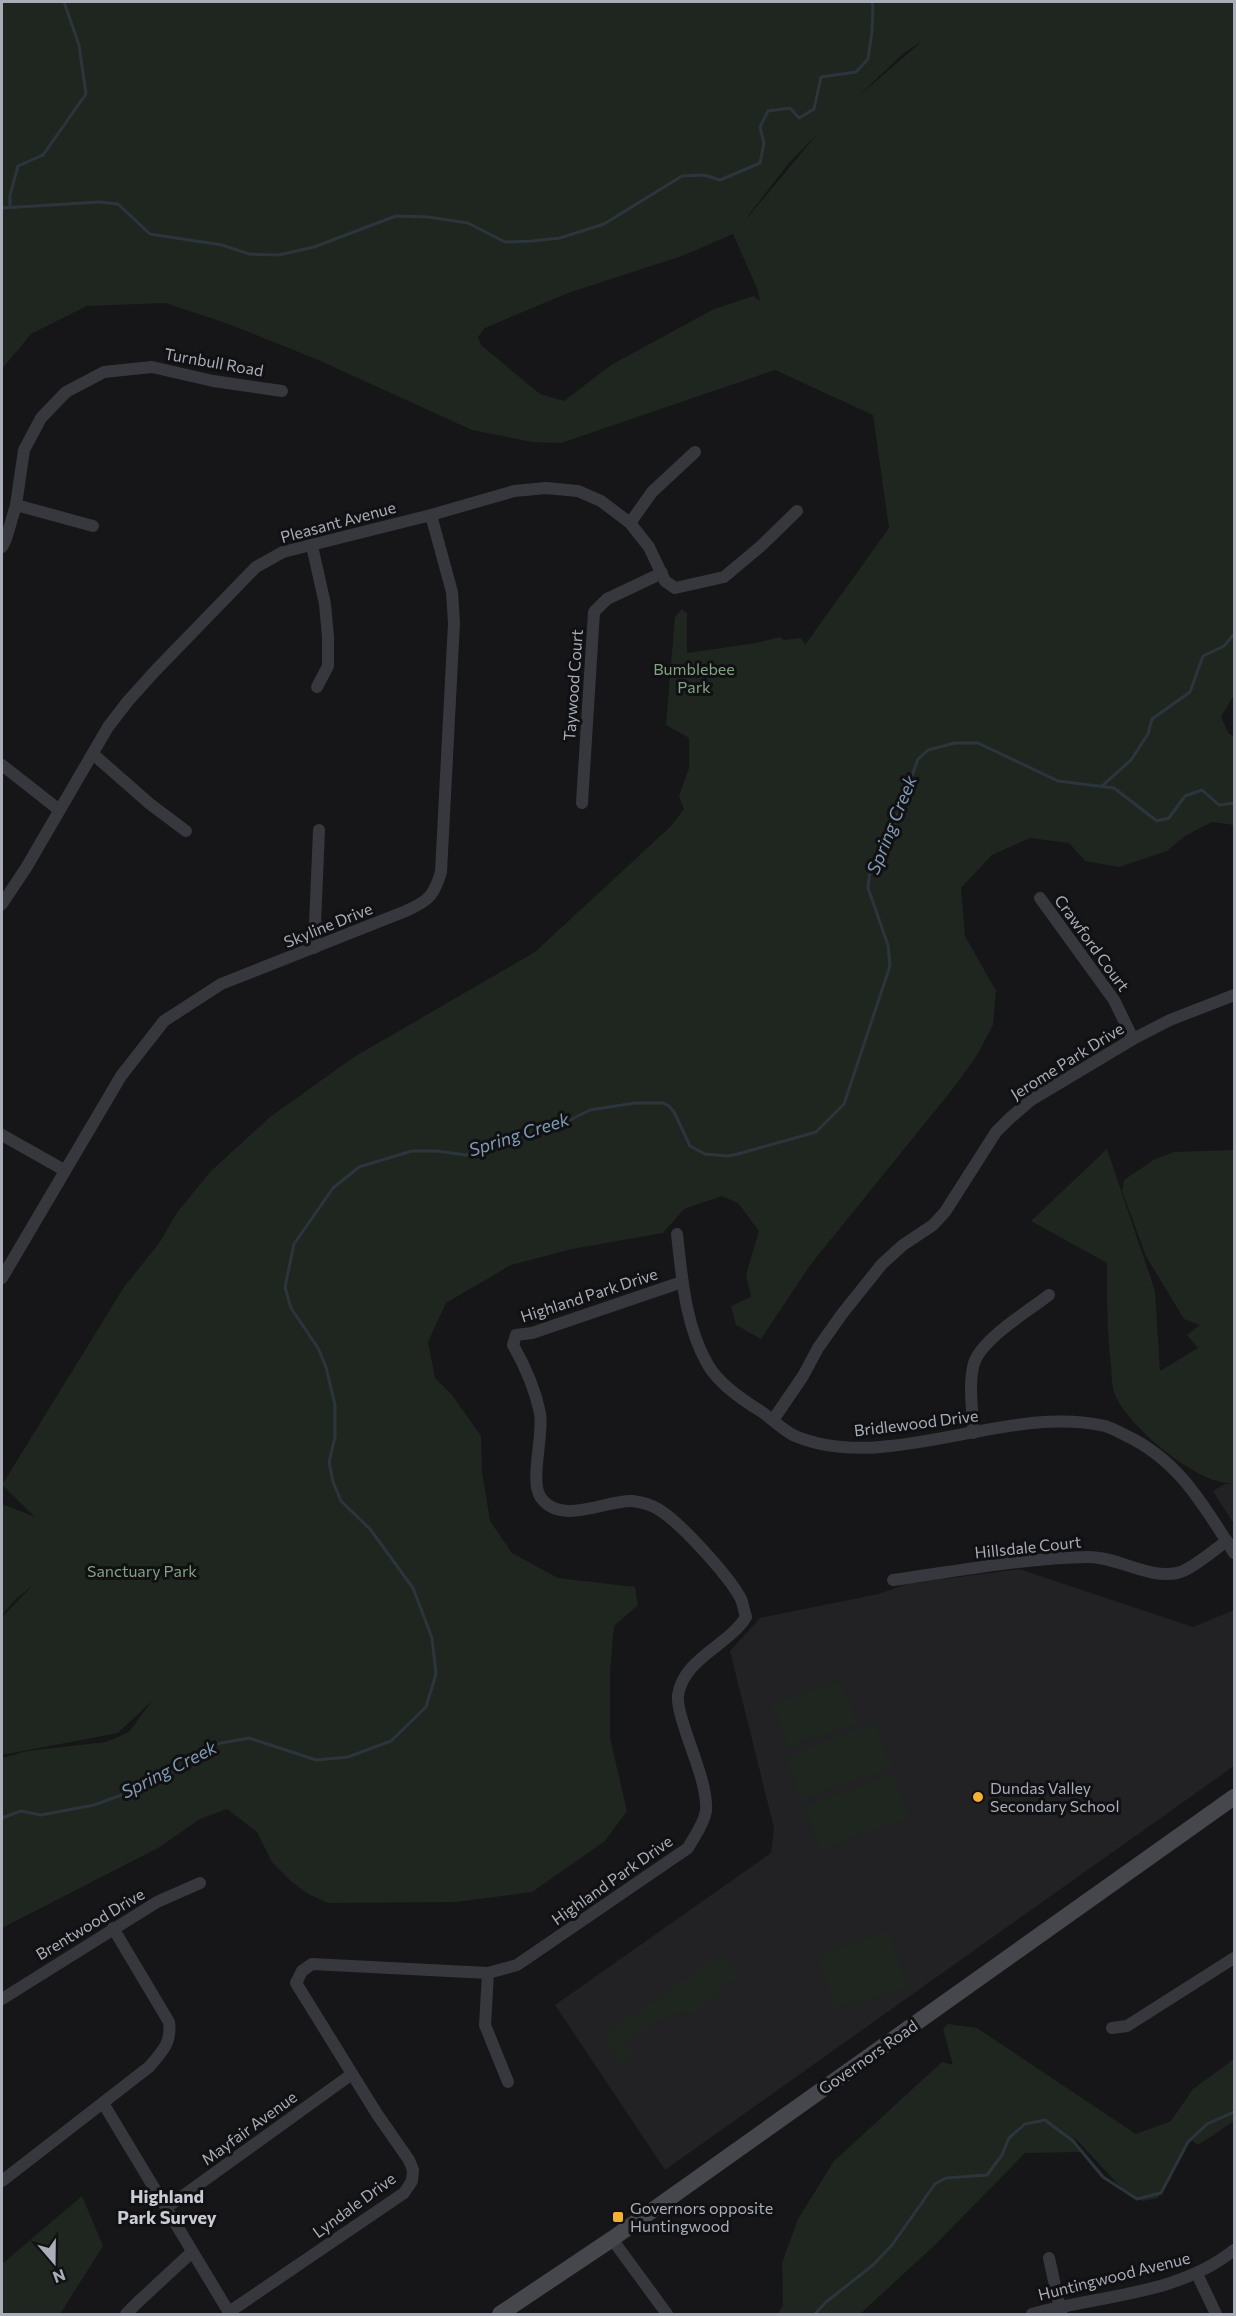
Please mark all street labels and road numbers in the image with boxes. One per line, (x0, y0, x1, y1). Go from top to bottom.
street label: Turnbull Road (163, 343, 265, 380)
street label: Pleasant Avenue (278, 497, 398, 546)
street label: Taywood Court (559, 628, 586, 741)
street label: Crawford Court (1051, 891, 1134, 995)
street label: Skyline Drive (281, 898, 375, 951)
street label: Jerome Park Drive (1007, 1018, 1127, 1103)
street label: Highland Park Drive (518, 1263, 660, 1326)
street label: Bridlewood Drive (853, 1405, 979, 1440)
street label: Hillsdale Court (974, 1531, 1083, 1562)
street label: Highland Park Drive (548, 1831, 676, 1928)
street label: Brentwood Drive (32, 1884, 147, 1963)
street label: Governors Road (815, 2015, 921, 2098)
street label: Mayfair Avenue (197, 2087, 300, 2169)
street label: Lyndale Drive (308, 2168, 399, 2241)
street label: Huntingwood Avenue (1036, 2247, 1192, 2304)

